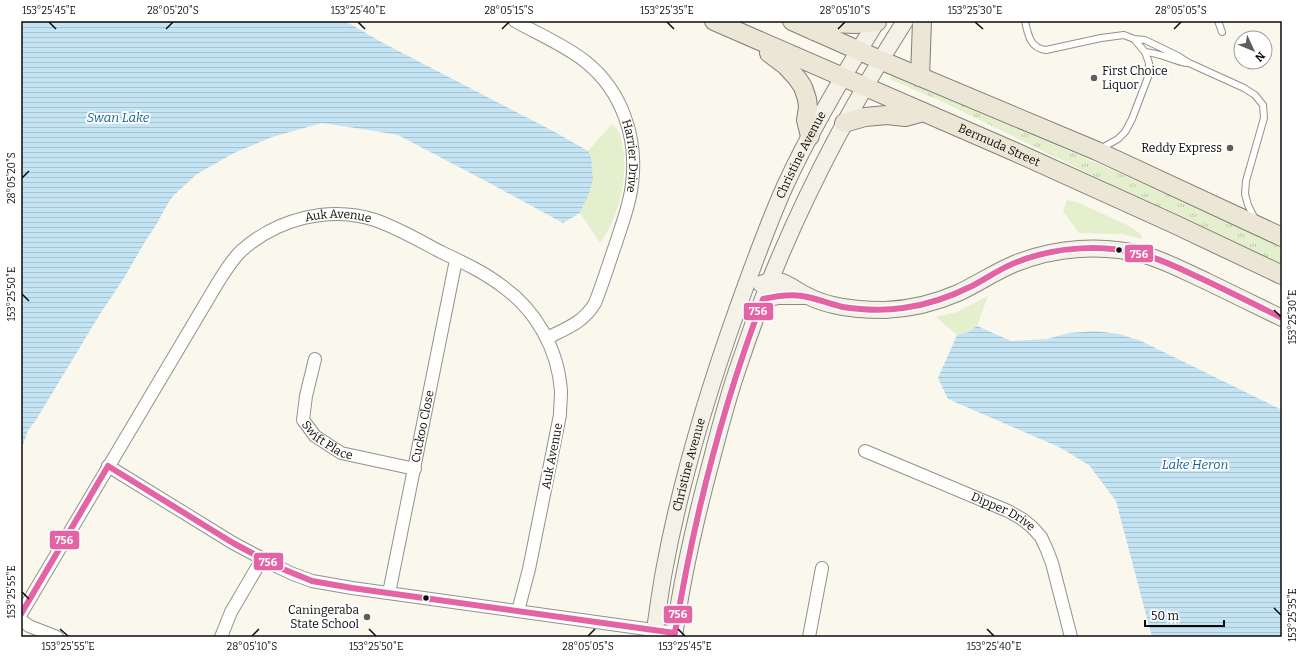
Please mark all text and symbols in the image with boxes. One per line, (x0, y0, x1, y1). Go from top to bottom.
text: 153°25'45"E (22, 5, 76, 17)
text: 28°05'20"S (147, 5, 199, 17)
text: 153°25'40"E (331, 5, 385, 17)
text: 28°05'15"S (484, 5, 534, 17)
text: 153°25'35"E (640, 5, 694, 17)
text: 28°05'10"S (820, 5, 870, 17)
text: 153°25'30"E (948, 5, 1002, 17)
text: 28°05'05"S (1155, 5, 1207, 17)
north arrow (1233, 30, 1273, 70)
text: N (1252, 49, 1267, 65)
place label: First Choice Liquor (1102, 64, 1168, 92)
marker: First Choice Liquor (1089, 73, 1099, 83)
street label: Christine Avenue (773, 109, 829, 201)
water label: Swan Lake (87, 110, 150, 125)
street label: Harrier Drive (619, 118, 640, 194)
street label: Bermuda Street (956, 121, 1043, 170)
place label: Reddy Express (1141, 141, 1222, 155)
marker: Reddy Express (1225, 143, 1235, 153)
text: 28°05'20"S (6, 152, 18, 204)
street label: Auk Avenue (303, 207, 373, 226)
line badge: 756 (1124, 244, 1154, 263)
unlabelled marker (1114, 245, 1124, 255)
text: 756 (1130, 248, 1149, 261)
text: 153°25'50"E (6, 267, 18, 321)
text: 153°25'30"E (1287, 290, 1299, 344)
line badge: 756 (743, 302, 774, 321)
text: 756 (749, 305, 768, 318)
street label: Cuckoo Close (408, 389, 437, 464)
street label: Christine Avenue (670, 416, 708, 513)
street label: Swift Place (299, 418, 354, 462)
street label: Auk Avenue (539, 422, 565, 490)
water label: Lake Heron (1162, 457, 1228, 472)
street label: Dipper Drive (969, 489, 1038, 534)
line badge: 756 (49, 530, 80, 550)
text: 756 (55, 534, 74, 547)
line badge: 756 (253, 552, 284, 571)
text: 756 (259, 556, 278, 569)
text: 153°25'55"E (6, 565, 18, 619)
text: 153°25'35"E (1287, 588, 1299, 642)
unlabelled marker (421, 593, 431, 603)
scale bar (1145, 602, 1224, 628)
place label: Caningeraba State School (288, 603, 360, 631)
line badge: 756 (663, 605, 693, 624)
text: 756 (669, 608, 688, 621)
text: 50 m (1151, 609, 1180, 623)
marker: Caningeraba State School (362, 612, 372, 622)
text: 153°25'55"E (41, 641, 95, 653)
text: 28°05'10"S (227, 641, 277, 653)
text: 153°25'50"E (349, 641, 403, 653)
text: 28°05'05"S (562, 641, 614, 653)
text: 153°25'45"E (658, 641, 712, 653)
text: 153°25'40"E (967, 641, 1021, 653)

